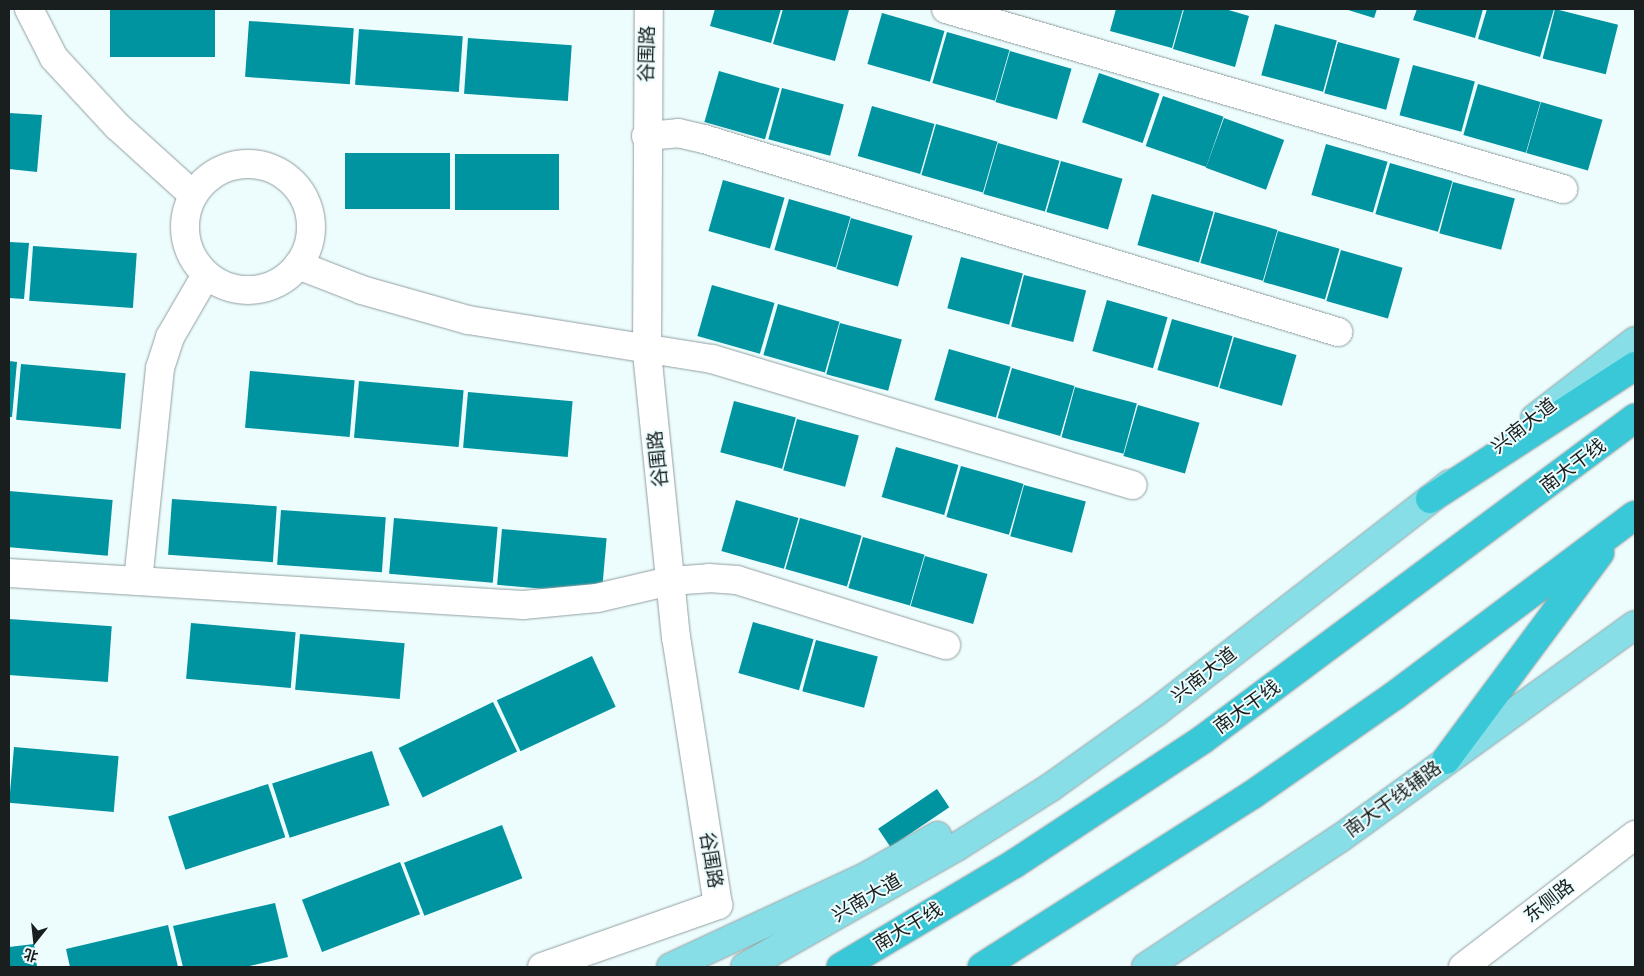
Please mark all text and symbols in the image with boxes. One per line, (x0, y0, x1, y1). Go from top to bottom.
street label: 谷围路 (635, 25, 659, 83)
street label: 兴南大道 (1487, 394, 1561, 458)
street label: 谷围路 (644, 429, 672, 489)
street label: 南大干线 (1536, 434, 1610, 498)
street label: 兴南大道 (1167, 643, 1241, 707)
street label: 南大干线 (1210, 675, 1284, 739)
street label: 南大干线辅路 (1340, 756, 1446, 842)
street label: 谷围路 (695, 830, 727, 890)
street label: 兴南大道 (828, 869, 906, 927)
street label: 东侧路 (1520, 874, 1578, 928)
street label: 南大干线 (870, 898, 946, 956)
north arrow (10, 916, 60, 966)
text: 北 (22, 945, 40, 966)

